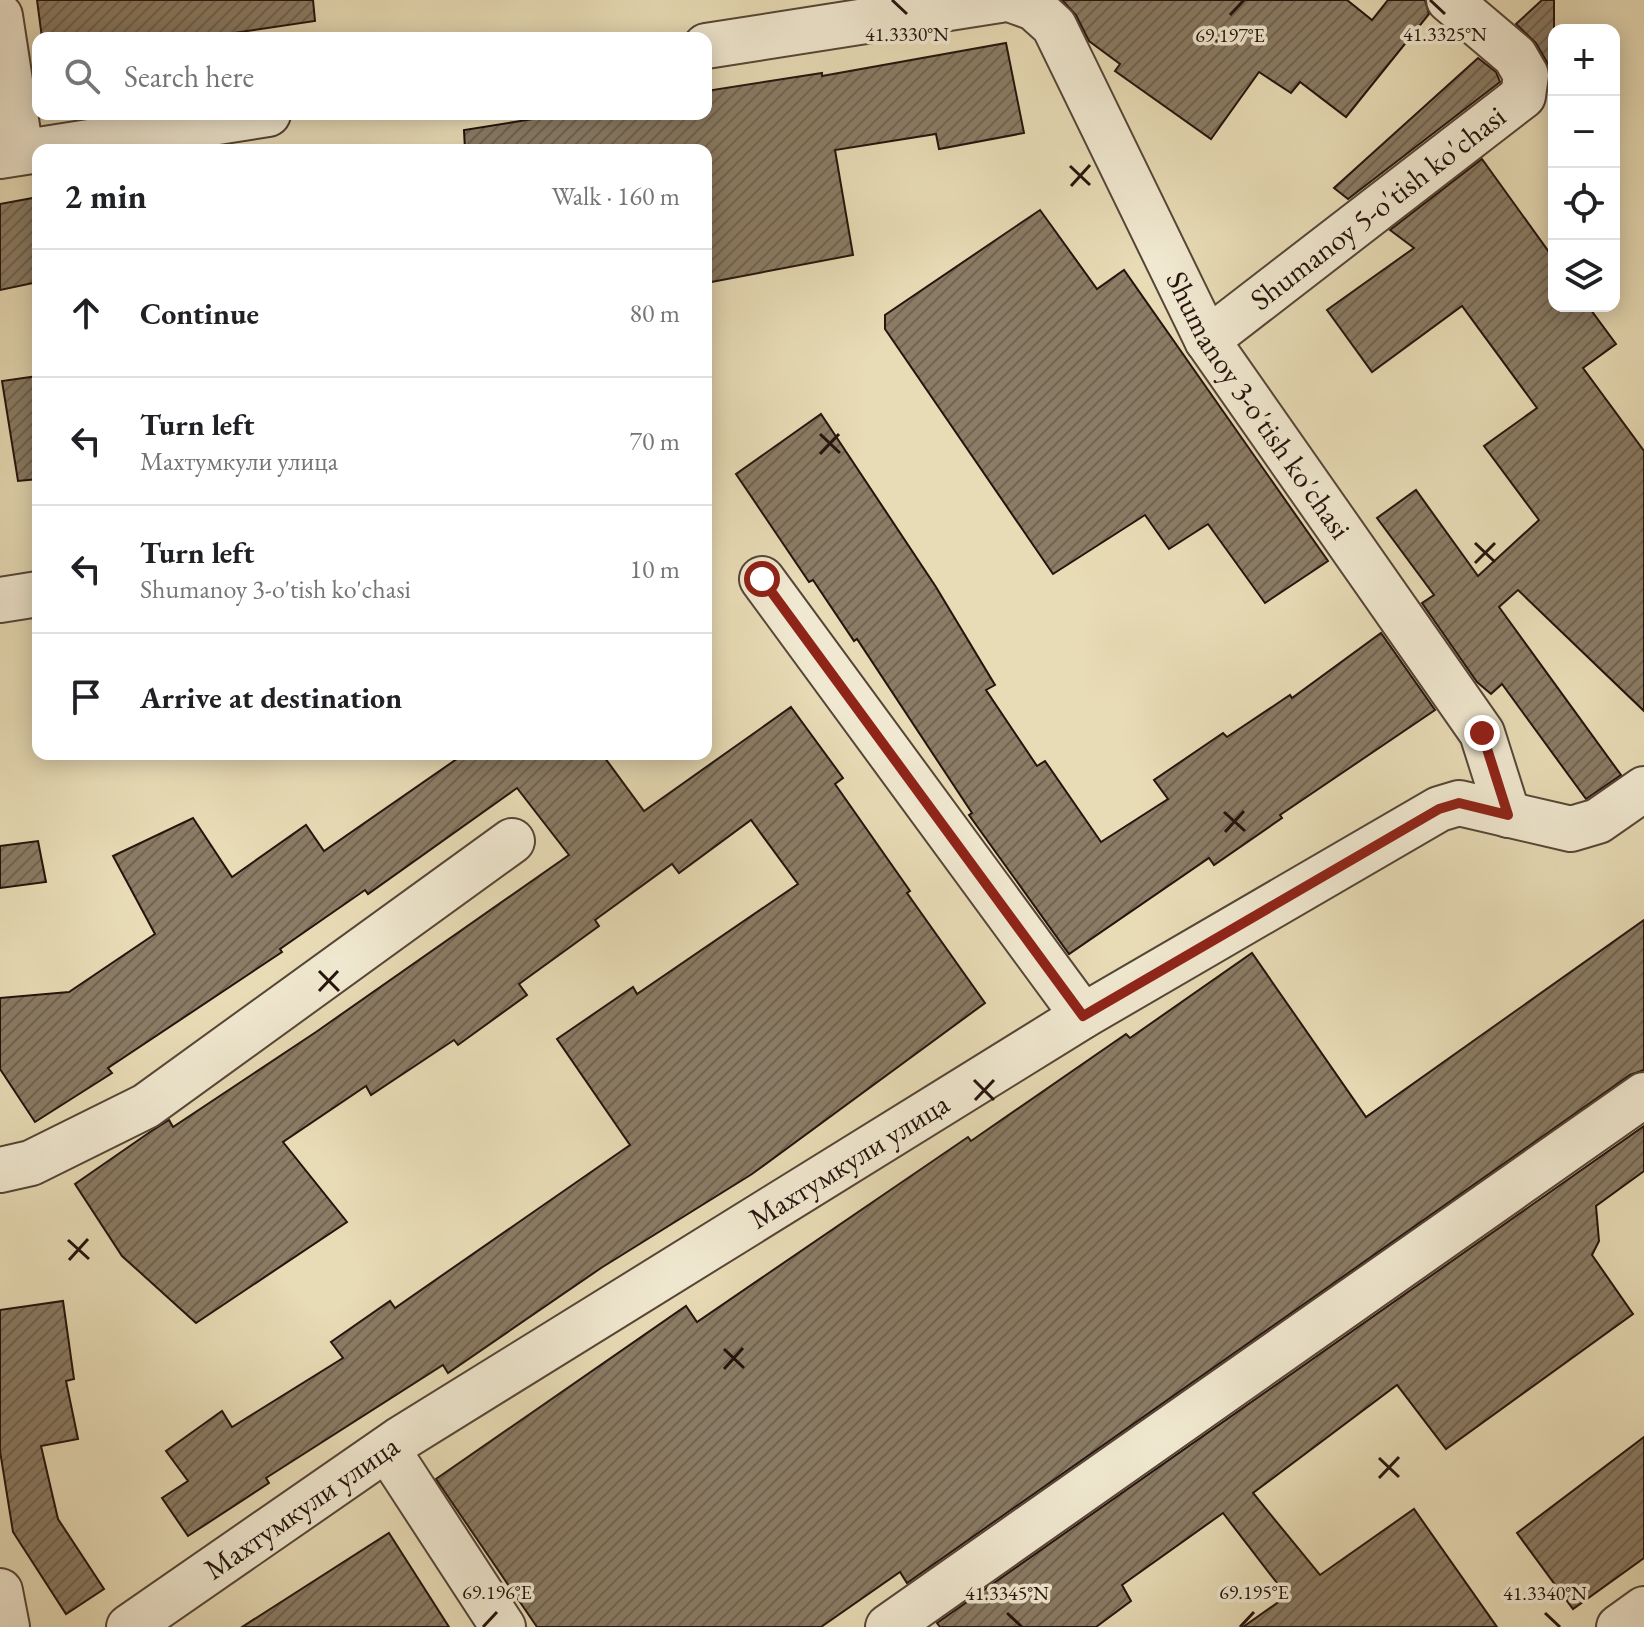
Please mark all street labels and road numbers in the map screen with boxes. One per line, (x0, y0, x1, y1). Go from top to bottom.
street label: Shumanoy 5-o'tish ko'chasi (1242, 97, 1513, 319)
street label: Shumanoy 3-o'tish ko'chasi (1158, 265, 1360, 547)
street label: Махтумкули улица (741, 1084, 956, 1237)
street label: Махтумкули улица (196, 1426, 406, 1588)

